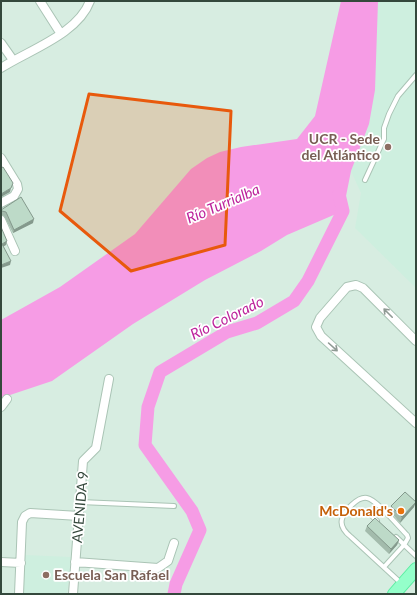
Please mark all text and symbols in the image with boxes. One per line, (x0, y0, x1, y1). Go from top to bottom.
place label: UCR - Sede del Atlántico (302, 130, 381, 163)
marker: UCR - Sede del Atlántico (383, 142, 393, 152)
water label: Río Turrialba (183, 179, 262, 227)
water label: Río Colorado (187, 291, 266, 343)
one-way arrow (383, 308, 393, 318)
one-way arrow (327, 342, 337, 351)
street label: AVENIDA 9 (68, 470, 91, 544)
place label: McDonald's (319, 502, 393, 519)
marker: McDonald's (396, 506, 406, 516)
place label: Escuela San Rafael (54, 566, 169, 583)
marker: Escuela San Rafael (41, 570, 51, 580)

